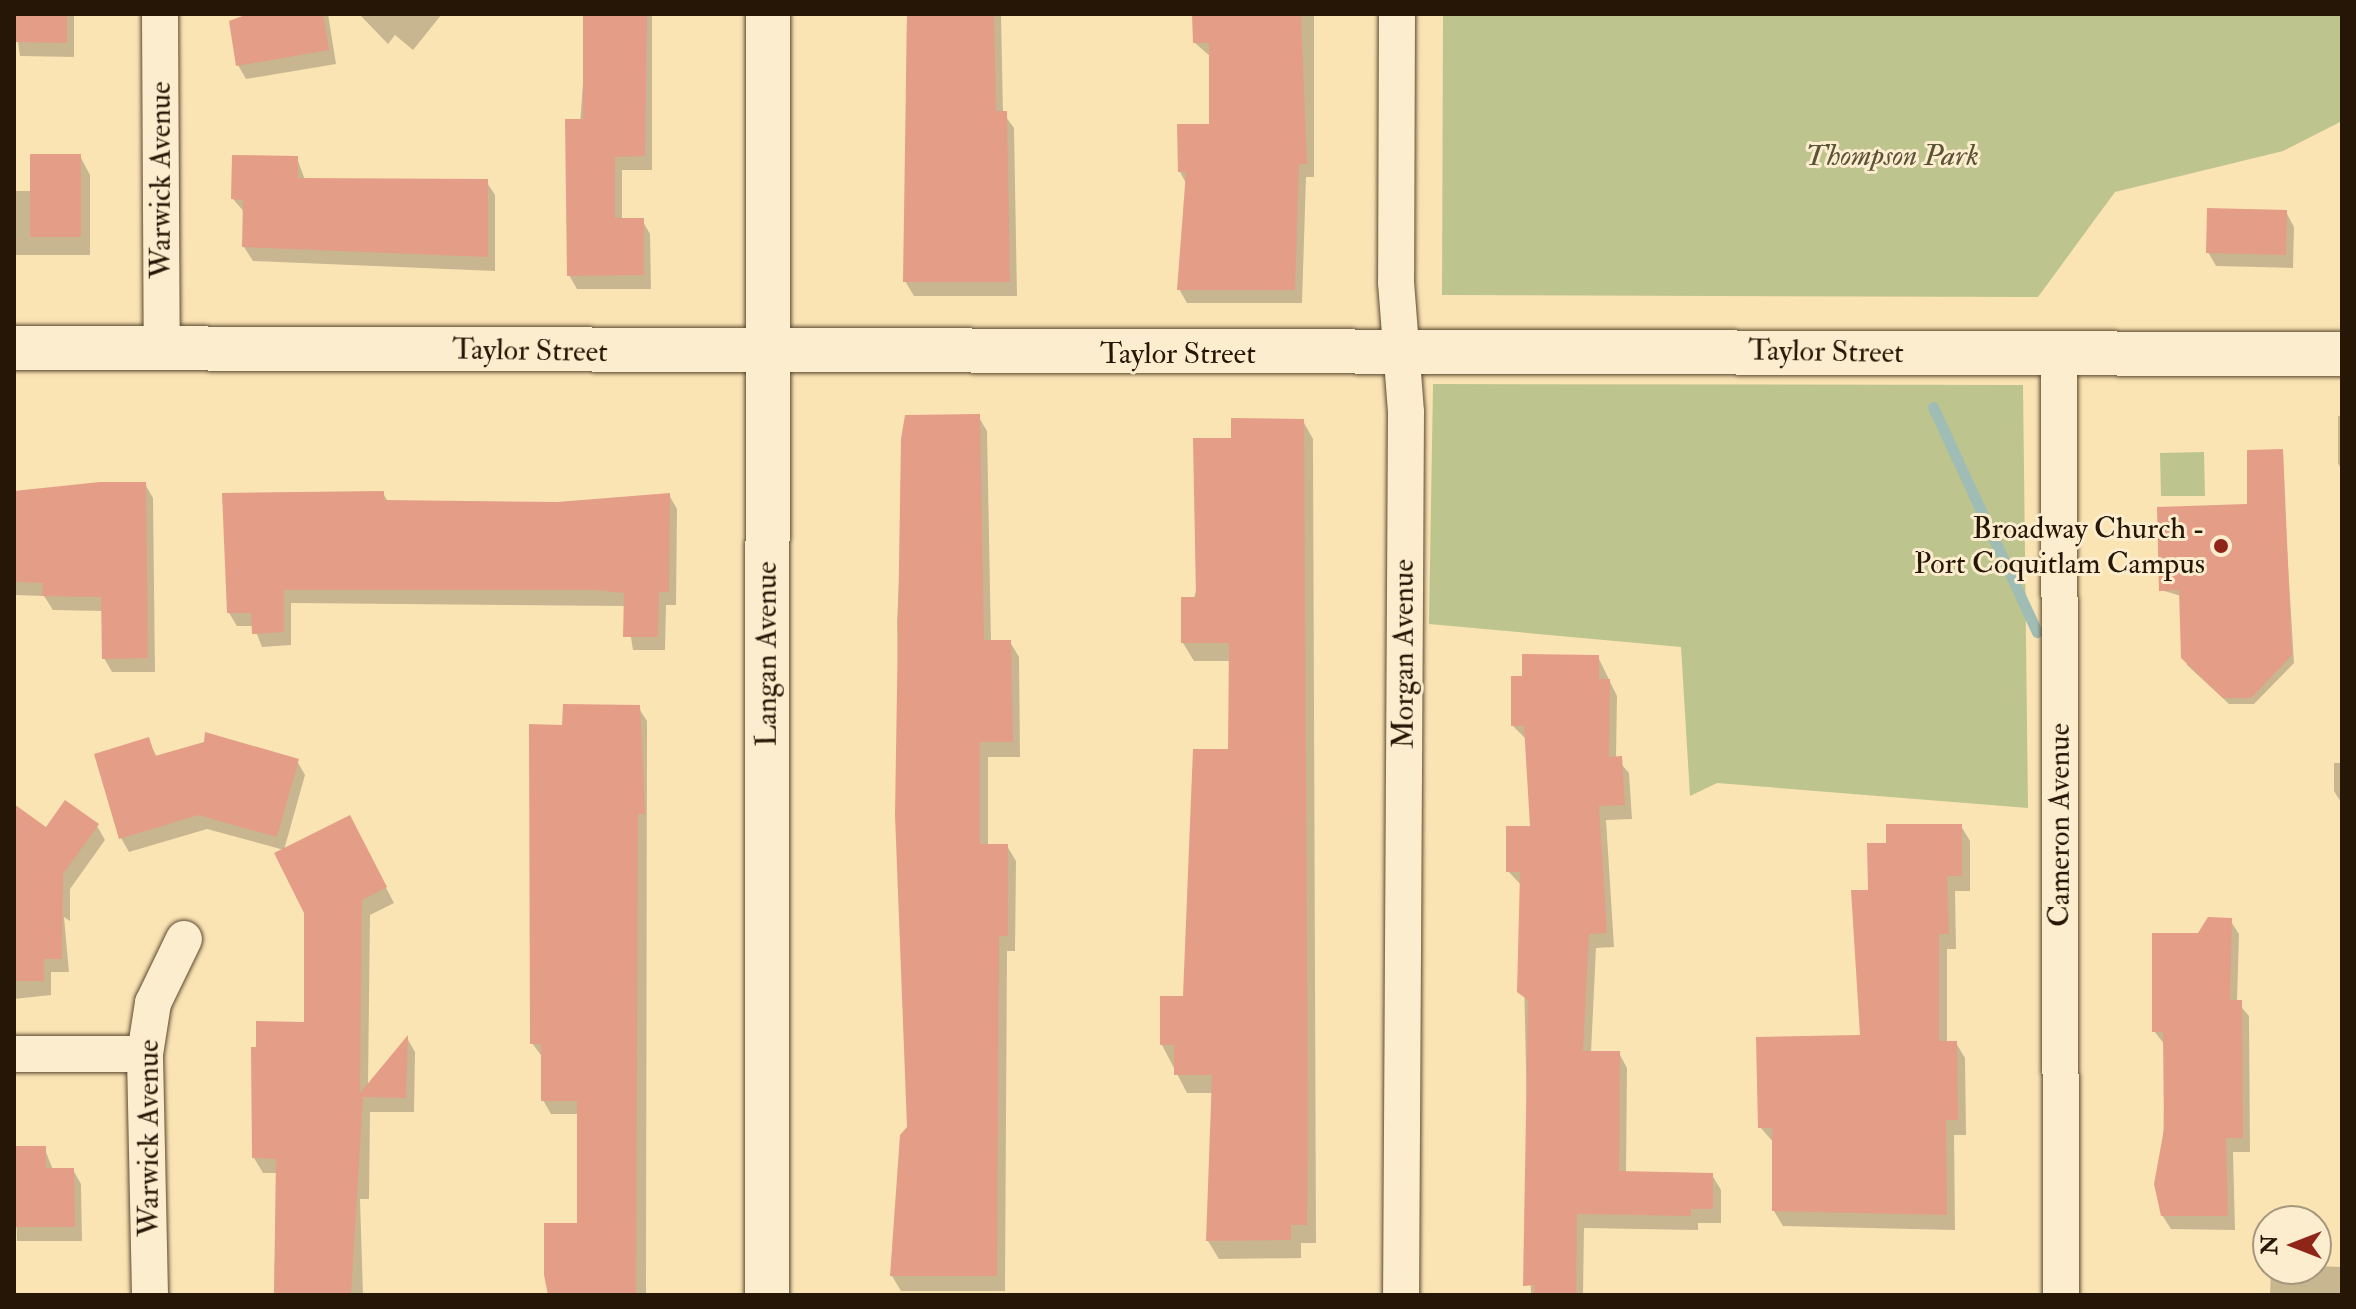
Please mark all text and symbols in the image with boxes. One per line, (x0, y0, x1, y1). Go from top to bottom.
street label: Warwick Avenue (143, 81, 179, 279)
park label: Thompson Park (1805, 138, 1979, 174)
street label: Taylor Street (452, 332, 608, 370)
street label: Taylor Street (1748, 333, 1904, 371)
street label: Taylor Street (1100, 336, 1256, 372)
place label: Broadway Church - Port Coquitlam Campus (1914, 511, 2205, 582)
marker: Broadway Church - Port Coquitlam Campus (2212, 537, 2230, 555)
street label: Morgan Avenue (1386, 559, 1422, 749)
street label: Langan Avenue (749, 561, 785, 747)
street label: Cameron Avenue (2042, 723, 2078, 927)
street label: Warwick Avenue (131, 1039, 167, 1237)
north arrow (2252, 1205, 2332, 1285)
text: N (2256, 1235, 2284, 1255)

